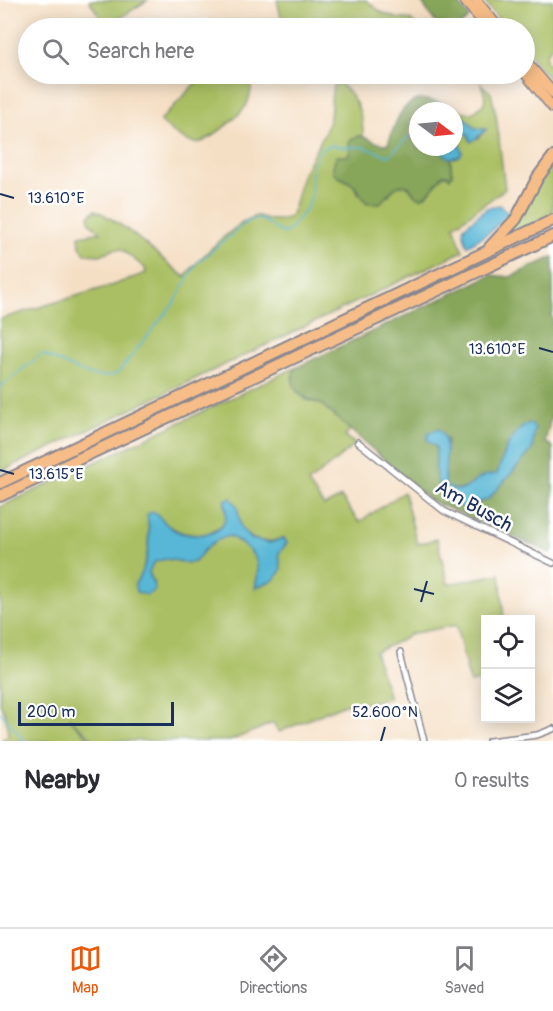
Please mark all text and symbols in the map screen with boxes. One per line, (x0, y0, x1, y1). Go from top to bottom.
search box (18, 18, 535, 84)
icon: search (39, 35, 72, 68)
text: Search here (87, 37, 194, 65)
north arrow (409, 102, 463, 156)
text: 13.610°E (28, 189, 85, 208)
text: 13.610°E (469, 340, 526, 359)
text: 13.615°E (29, 465, 84, 484)
street label: Am Busch (431, 475, 517, 537)
map controls (481, 615, 535, 723)
button: locate (481, 615, 535, 669)
button: layers (481, 669, 535, 723)
scale bar (18, 699, 174, 726)
text: 200 m (27, 702, 75, 722)
text: 52.600°N (352, 703, 418, 722)
text: Nearby (24, 764, 100, 796)
text: 0 results (454, 768, 529, 793)
tab: Map (69, 942, 102, 998)
tab: Directions (239, 942, 307, 998)
tab: Saved (445, 942, 484, 998)

